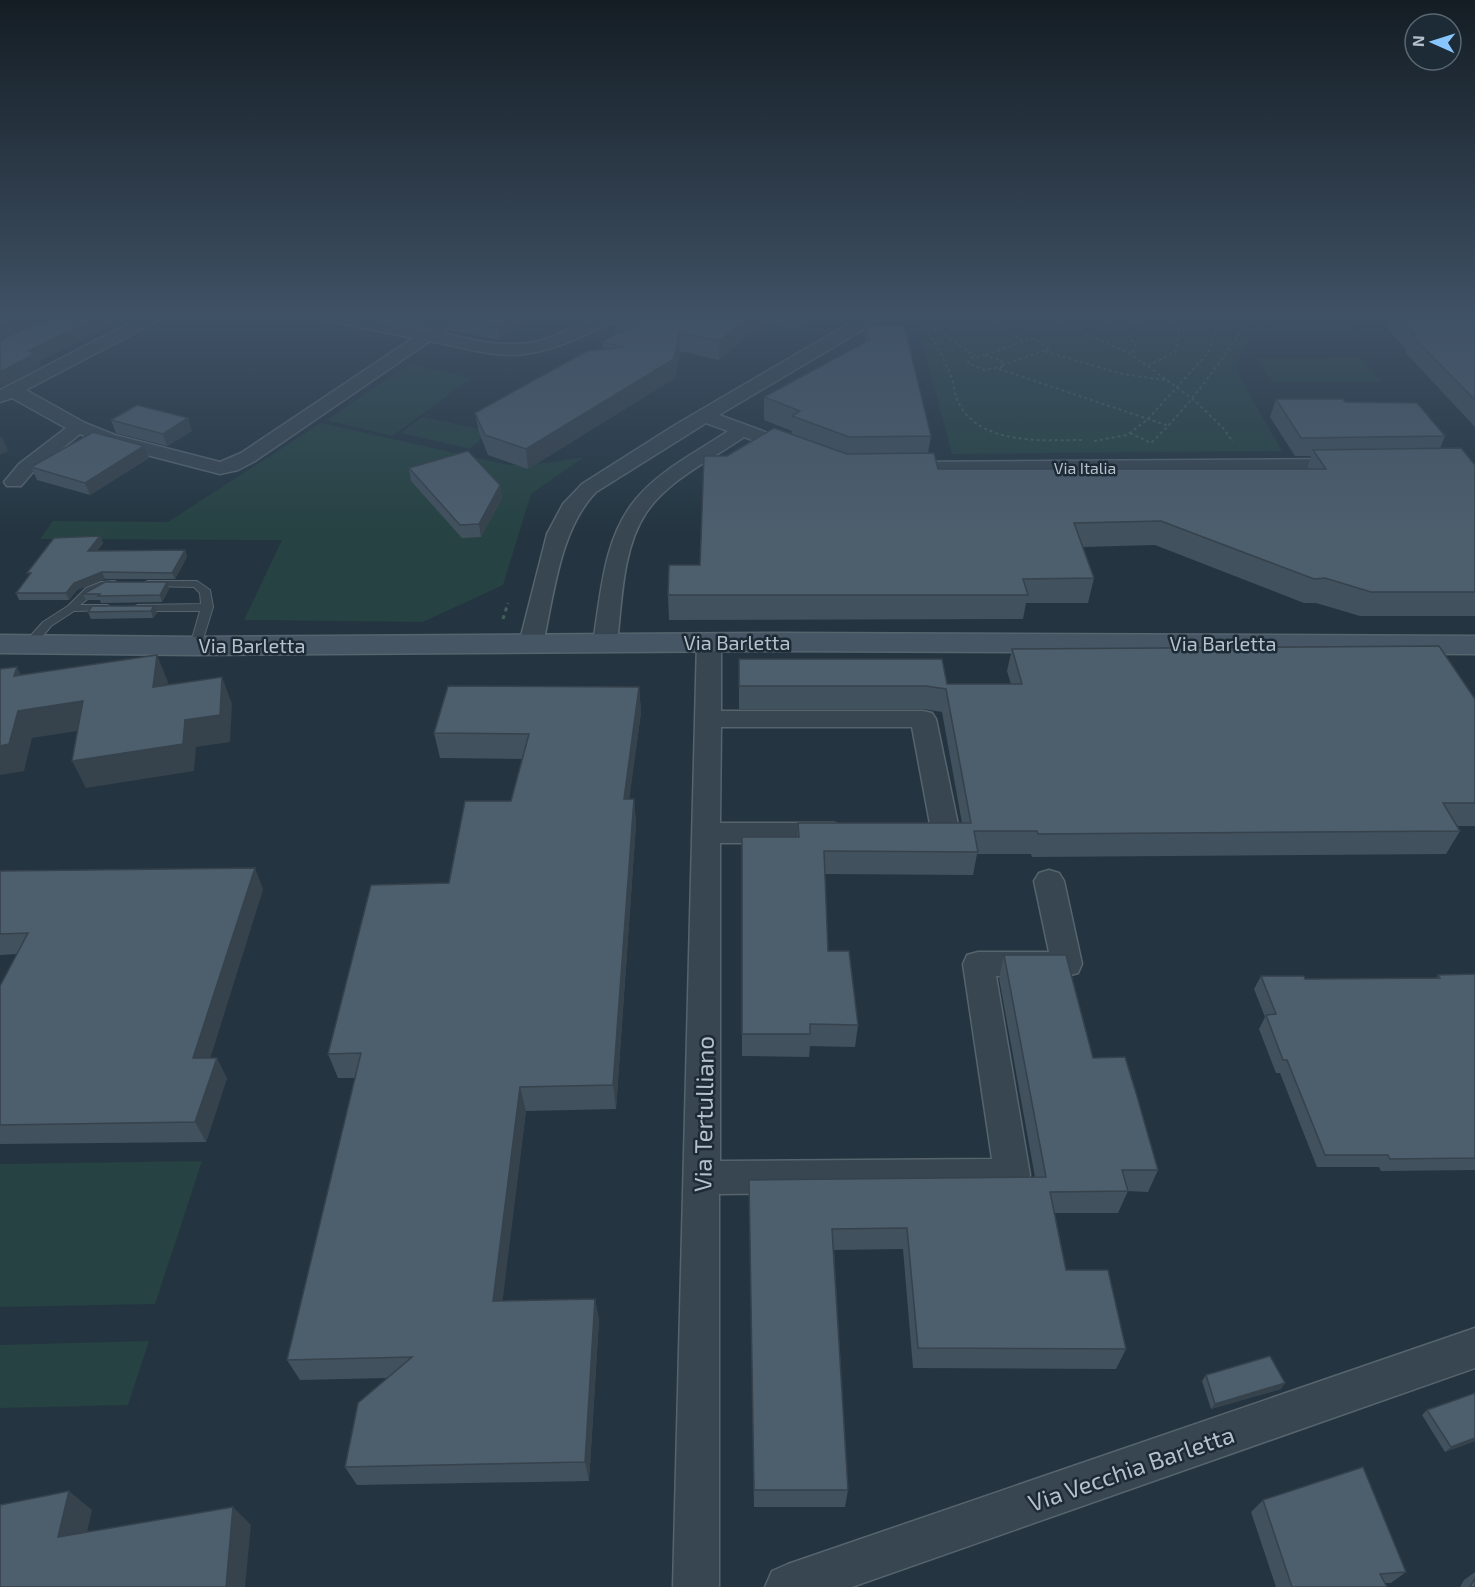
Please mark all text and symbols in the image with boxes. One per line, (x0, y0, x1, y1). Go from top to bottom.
north arrow (1403, 12, 1463, 72)
text: N (1408, 35, 1427, 47)
street label: Via Italia (1054, 458, 1116, 477)
street label: Via Barletta (684, 630, 790, 654)
street label: Via Barletta (1170, 631, 1276, 655)
street label: Via Barletta (199, 633, 305, 657)
street label: Via Tertulliano (687, 1036, 719, 1192)
street label: Via Vecchia Barletta (1024, 1419, 1238, 1517)

